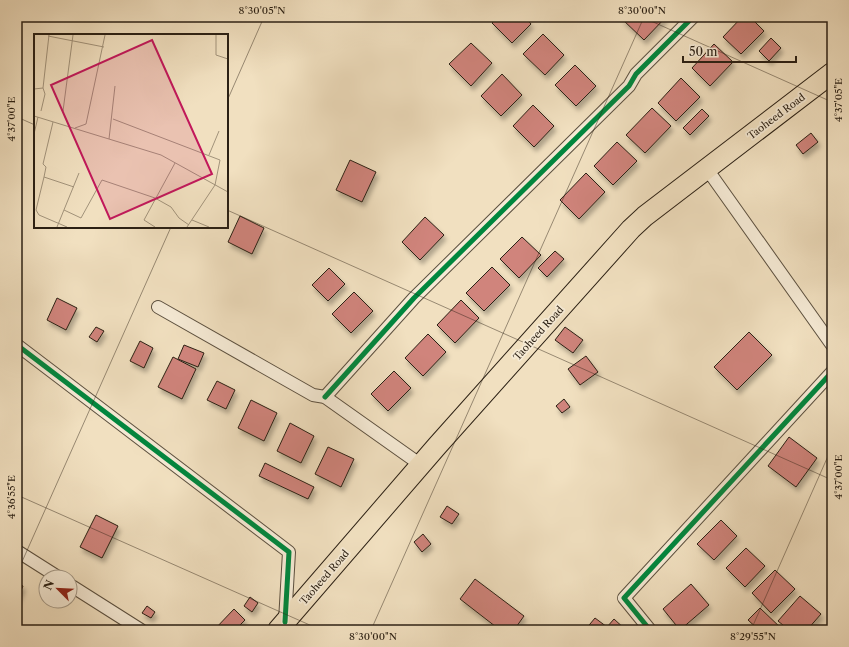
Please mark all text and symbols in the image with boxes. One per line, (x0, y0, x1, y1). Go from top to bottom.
text: 8°30'05"N (239, 4, 285, 17)
text: 8°30'00"N (618, 4, 666, 17)
inset map (34, 34, 228, 228)
scale bar (683, 38, 796, 64)
text: 50 m (689, 44, 718, 59)
text: 4°37'05"E (832, 78, 845, 122)
street label: Taoheed Road (745, 90, 808, 142)
text: 4°37'00"E (5, 96, 18, 141)
street label: Taoheed Road (510, 303, 566, 363)
text: 4°37'00"E (832, 454, 845, 499)
text: 4°36'55"E (5, 475, 18, 519)
street label: Taoheed Road (297, 547, 352, 608)
north arrow (38, 569, 78, 609)
text: N (41, 577, 57, 592)
text: 8°30'00"N (349, 630, 397, 643)
text: 8°29'55"N (730, 630, 776, 643)

